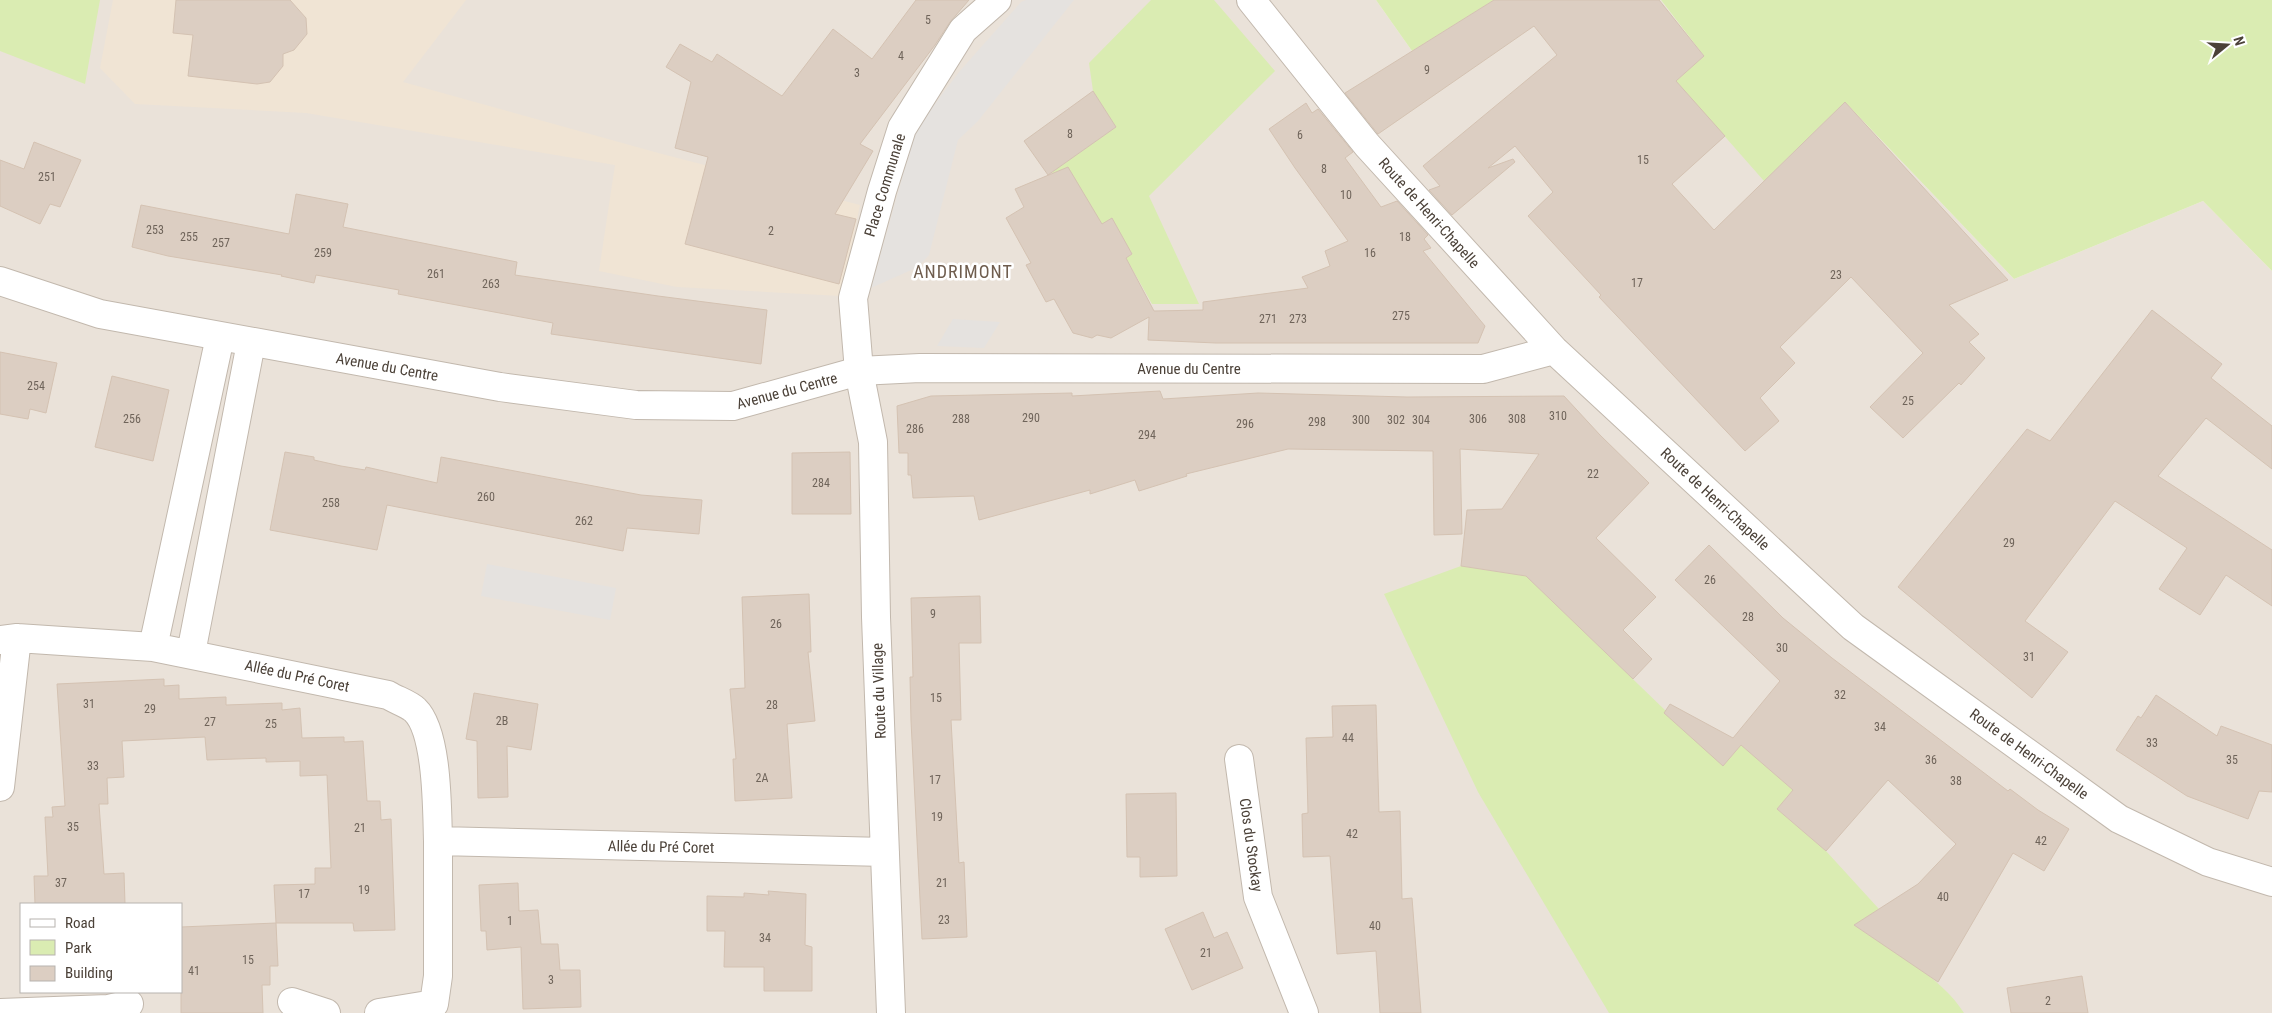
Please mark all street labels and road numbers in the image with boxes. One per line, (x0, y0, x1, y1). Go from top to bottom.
street label: Place Communale (861, 131, 909, 239)
street label: Route de Henri-Chapelle (1375, 154, 1483, 272)
street label: Avenue du Centre (334, 349, 440, 385)
street label: Avenue du Centre (1137, 360, 1241, 378)
street label: Avenue du Centre (735, 369, 839, 413)
street label: Route de Henri-Chapelle (1657, 444, 1773, 554)
street label: Route du Village (868, 643, 890, 739)
street label: Allée du Pré Coret (243, 656, 351, 696)
street label: Route de Henri-Chapelle (1966, 705, 2092, 803)
street label: Clos du Stockay (1236, 797, 1266, 893)
street label: Allée du Pré Coret (608, 837, 714, 857)

